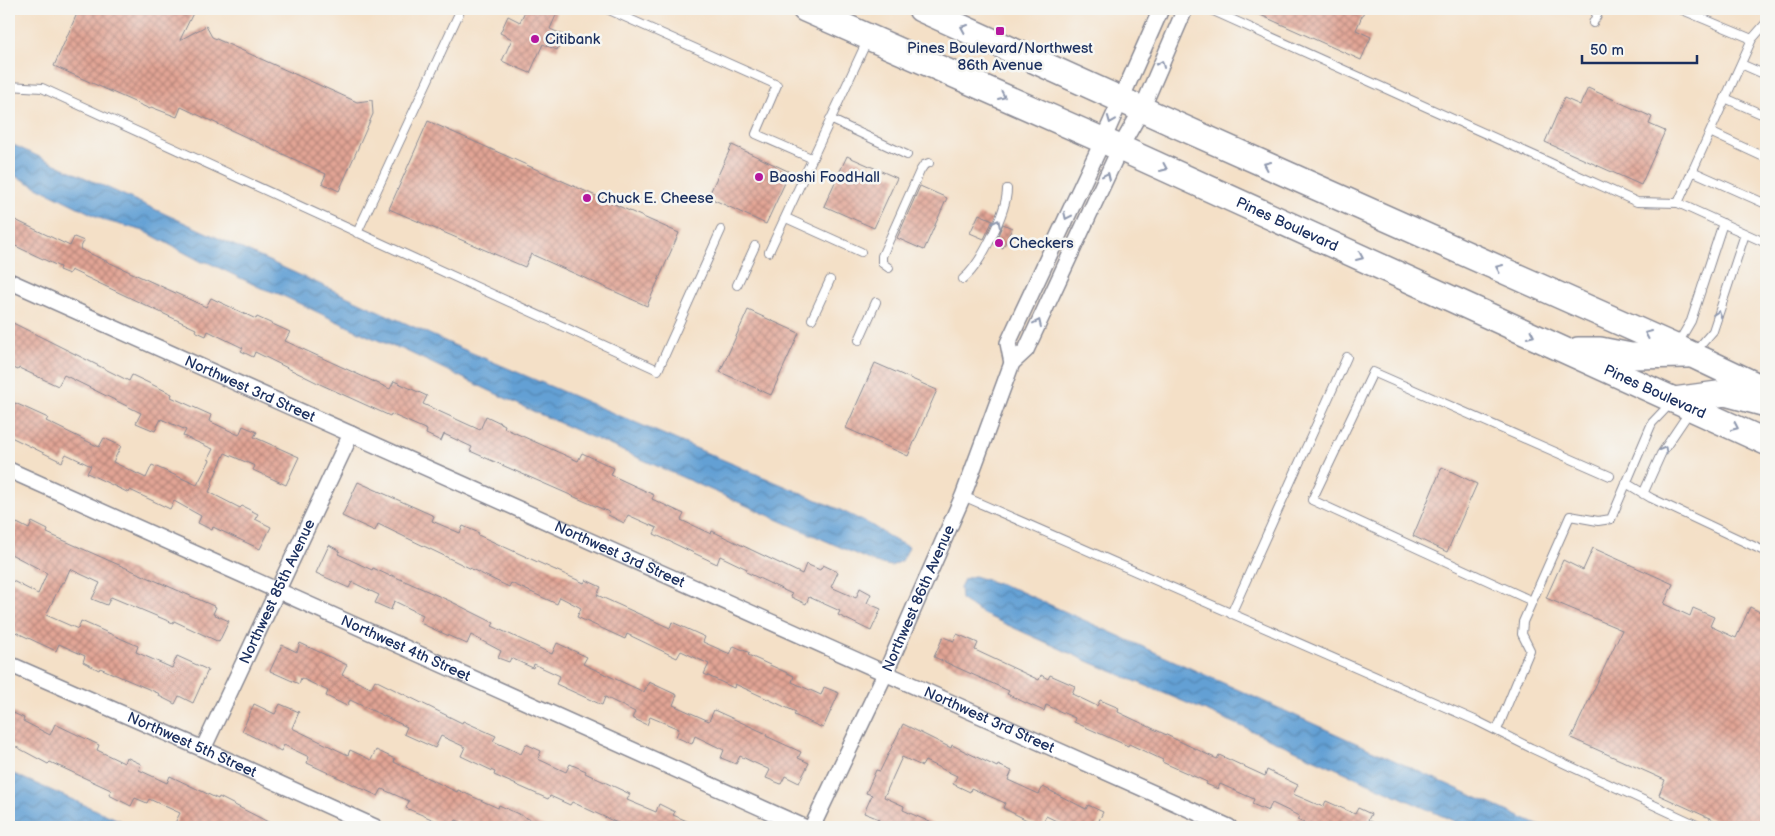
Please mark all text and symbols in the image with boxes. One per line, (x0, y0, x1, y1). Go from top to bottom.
one-way arrow (960, 24, 969, 35)
marker: Pines Boulevard/Northwest 86th Avenue (994, 25, 1006, 37)
place label: Citibank (545, 30, 601, 49)
scale bar (1582, 32, 1698, 64)
marker: Citibank (529, 33, 541, 45)
place label: Pines Boulevard/Northwest 86th Avenue (907, 39, 1093, 75)
text: 50 m (1590, 41, 1624, 60)
one-way arrow (1155, 60, 1166, 69)
one-way arrow (997, 90, 1006, 101)
one-way arrow (1107, 115, 1118, 124)
one-way arrow (1159, 162, 1168, 173)
one-way arrow (1264, 162, 1273, 172)
place label: Baoshi FoodHall (769, 168, 880, 187)
marker: Baoshi FoodHall (753, 171, 765, 183)
one-way arrow (1101, 172, 1111, 181)
place label: Chuck E. Cheese (597, 189, 714, 208)
marker: Chuck E. Cheese (581, 192, 593, 204)
street label: Pines Boulevard (1233, 193, 1341, 256)
one-way arrow (1063, 211, 1073, 220)
one-way arrow (990, 219, 1001, 228)
place label: Checkers (1009, 234, 1074, 253)
marker: Checkers (993, 237, 1005, 249)
one-way arrow (1355, 251, 1364, 261)
one-way arrow (1495, 264, 1504, 275)
one-way arrow (1712, 310, 1722, 319)
one-way arrow (1032, 319, 1043, 328)
one-way arrow (1526, 328, 1535, 339)
one-way arrow (1644, 330, 1653, 341)
street label: Northwest 3rd Street (182, 351, 319, 427)
street label: Pines Boulevard (1601, 360, 1709, 423)
one-way arrow (1730, 421, 1739, 432)
one-way arrow (1658, 446, 1668, 455)
street label: Northwest 85th Avenue (235, 516, 319, 667)
street label: Northwest 3rd Street (551, 517, 688, 592)
street label: Northwest 86th Avenue (878, 522, 959, 675)
street label: Northwest 4th Street (338, 611, 474, 686)
street label: Northwest 3rd Street (921, 682, 1058, 757)
street label: Northwest 5th Street (124, 708, 260, 782)

